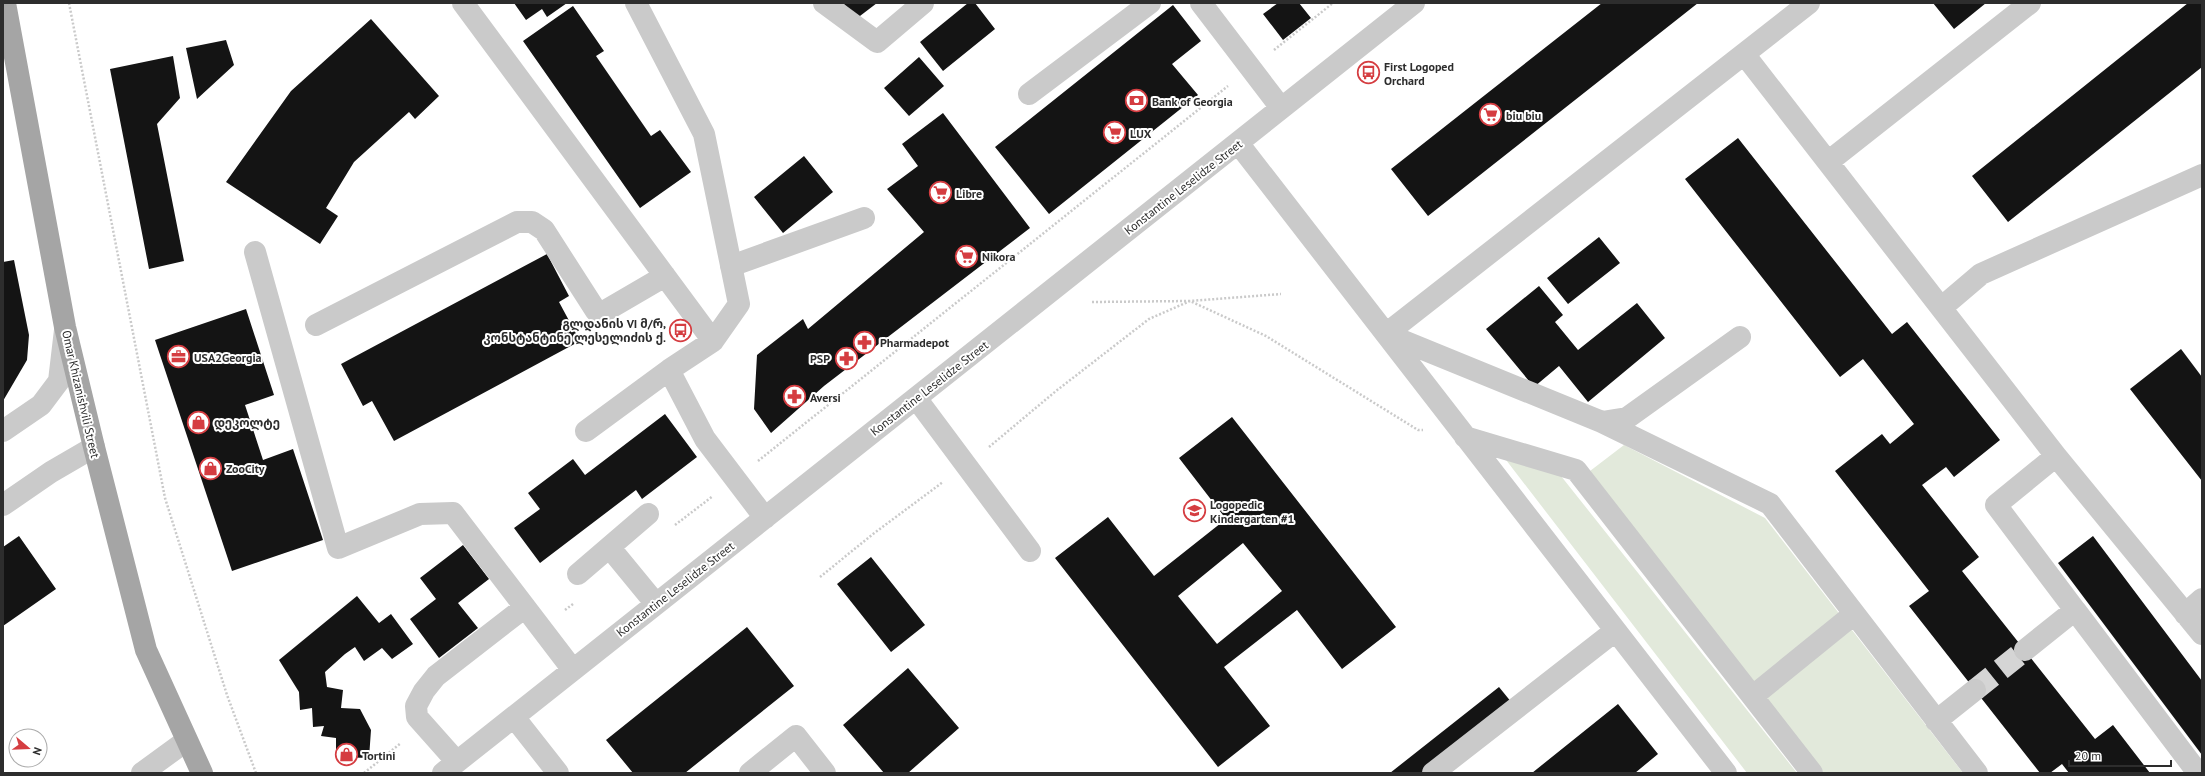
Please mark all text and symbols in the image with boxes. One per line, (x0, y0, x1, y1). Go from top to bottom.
place label: First Logoped Orchard (1384, 59, 1454, 88)
bus stop icon: First Logoped Orchard (1356, 60, 1382, 86)
bank icon: Bank of Georgia (1124, 88, 1150, 114)
place label: Bank of Georgia (1152, 94, 1233, 109)
supermarket icon: biu biu (1477, 102, 1503, 128)
place label: biu biu (1506, 108, 1541, 123)
supermarket icon: LUX (1101, 120, 1127, 146)
place label: LUX (1130, 126, 1152, 141)
street label: Konstantine Leselidze Street (1121, 136, 1245, 238)
supermarket icon: Libre (928, 180, 954, 206)
place label: Libre (956, 186, 982, 201)
supermarket icon: Nikora (953, 243, 979, 269)
place label: Nikora (982, 249, 1016, 264)
place label: გლდანის VI მ/რ, კონსტანტინე ლესელიძის ქ. (484, 316, 666, 346)
bus stop icon: გლდანის VI მ/რ, კონსტანტინე ლესელიძის ქ. (668, 317, 694, 343)
street label: Omar Khizanishvili Street (59, 329, 103, 459)
pharmacy icon: Pharmadepot (852, 329, 878, 355)
place label: Pharmadepot (880, 335, 950, 350)
street label: Konstantine Leselidze Street (867, 337, 991, 439)
office icon: USA2Georgia (166, 344, 192, 370)
pharmacy icon: PSP (833, 345, 859, 371)
place label: USA2Georgia (194, 350, 262, 365)
place label: PSP (810, 351, 830, 366)
pharmacy icon: Aversi (782, 384, 808, 410)
place label: Aversi (810, 390, 841, 405)
shop icon: დეკოლტე (185, 409, 211, 435)
place label: დეკოლტე (214, 415, 280, 431)
shop icon: ZooCity (198, 455, 224, 481)
place label: ZooCity (226, 461, 265, 476)
place label: Logopedic Kindergarten #1 (1210, 497, 1294, 526)
school or university icon: Logopedic Kindergarten #1 (1181, 498, 1207, 524)
street label: Konstantine Leselidze Street (613, 538, 737, 640)
north arrow (8, 728, 48, 768)
shop icon: Tortini (334, 742, 360, 768)
scale bar (2069, 742, 2171, 768)
text: N (30, 746, 45, 757)
place label: Tortini (362, 748, 395, 763)
text: 20 m (2075, 748, 2101, 763)

